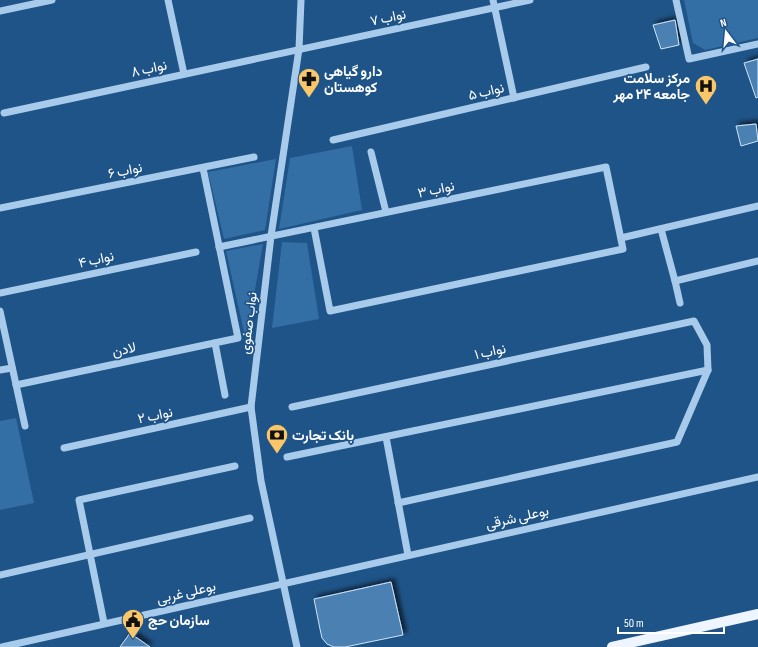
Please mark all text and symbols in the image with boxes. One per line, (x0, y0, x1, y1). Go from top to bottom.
street label: نواب ۷ (369, 5, 408, 30)
north arrow (706, 12, 746, 52)
text: N (719, 16, 728, 30)
street label: نواب ۸ (130, 56, 169, 81)
place label: دارو گیاهی کوهستان (324, 63, 383, 96)
pharmacy icon: دارو گیاهی کوهستان (296, 66, 322, 99)
place label: مرکز سلامت جامعه ۲۴ مهر (612, 70, 690, 103)
hospital icon: مرکز سلامت جامعه ۲۴ مهر (693, 73, 719, 106)
street label: نواب ۵ (467, 79, 506, 104)
street label: نواب ۶ (106, 159, 144, 182)
street label: نواب ۳ (416, 177, 456, 202)
street label: نواب ۴ (77, 247, 115, 272)
street label: نواب صفوی (236, 291, 261, 355)
street label: لادن (111, 339, 138, 360)
street label: نواب ۱ (473, 340, 508, 363)
street label: نواب ۲ (136, 404, 174, 427)
bank icon: بانک تجارت (264, 422, 290, 455)
place label: بانک تجارت (292, 427, 354, 444)
street label: بوعلی شرقی (484, 502, 550, 533)
street label: بوعلی غربی (155, 577, 217, 608)
public building icon: سازمان حج (120, 607, 146, 640)
scale bar (618, 609, 724, 635)
place label: سازمان حج (148, 612, 210, 630)
text: 50 m (624, 616, 644, 631)

